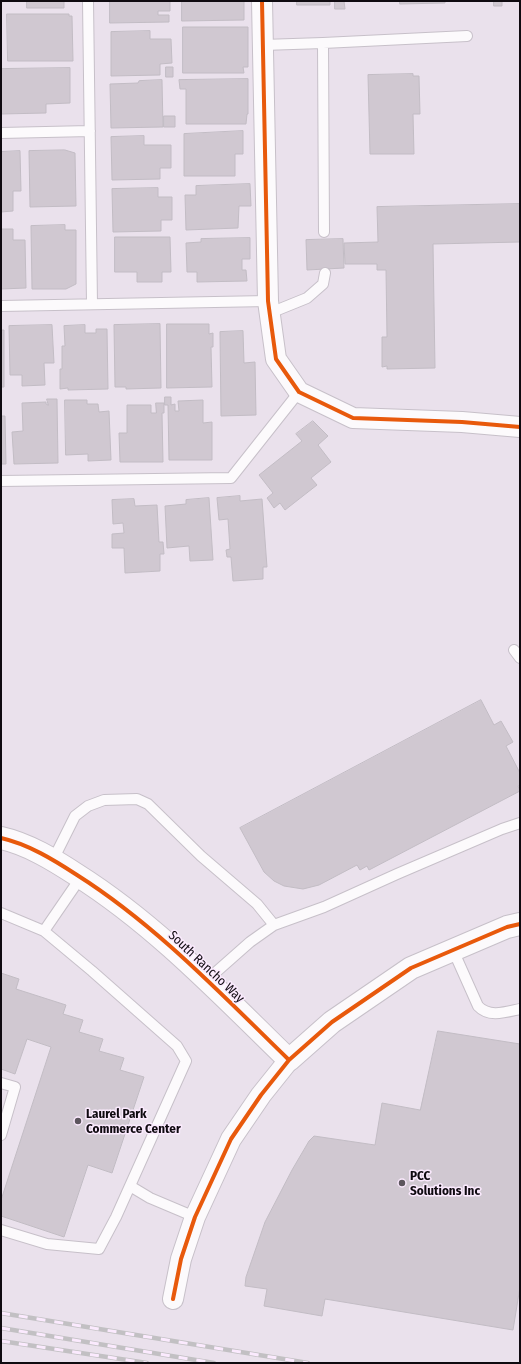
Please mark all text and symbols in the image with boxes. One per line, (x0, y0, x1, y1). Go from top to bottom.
street label: South Rancho Way (165, 928, 247, 1006)
place label: Laurel Park Commerce Center (86, 1106, 181, 1137)
marker: Laurel Park Commerce Center (73, 1116, 83, 1126)
place label: PCC Solutions Inc (410, 1168, 480, 1199)
marker: PCC Solutions Inc (397, 1178, 407, 1188)

